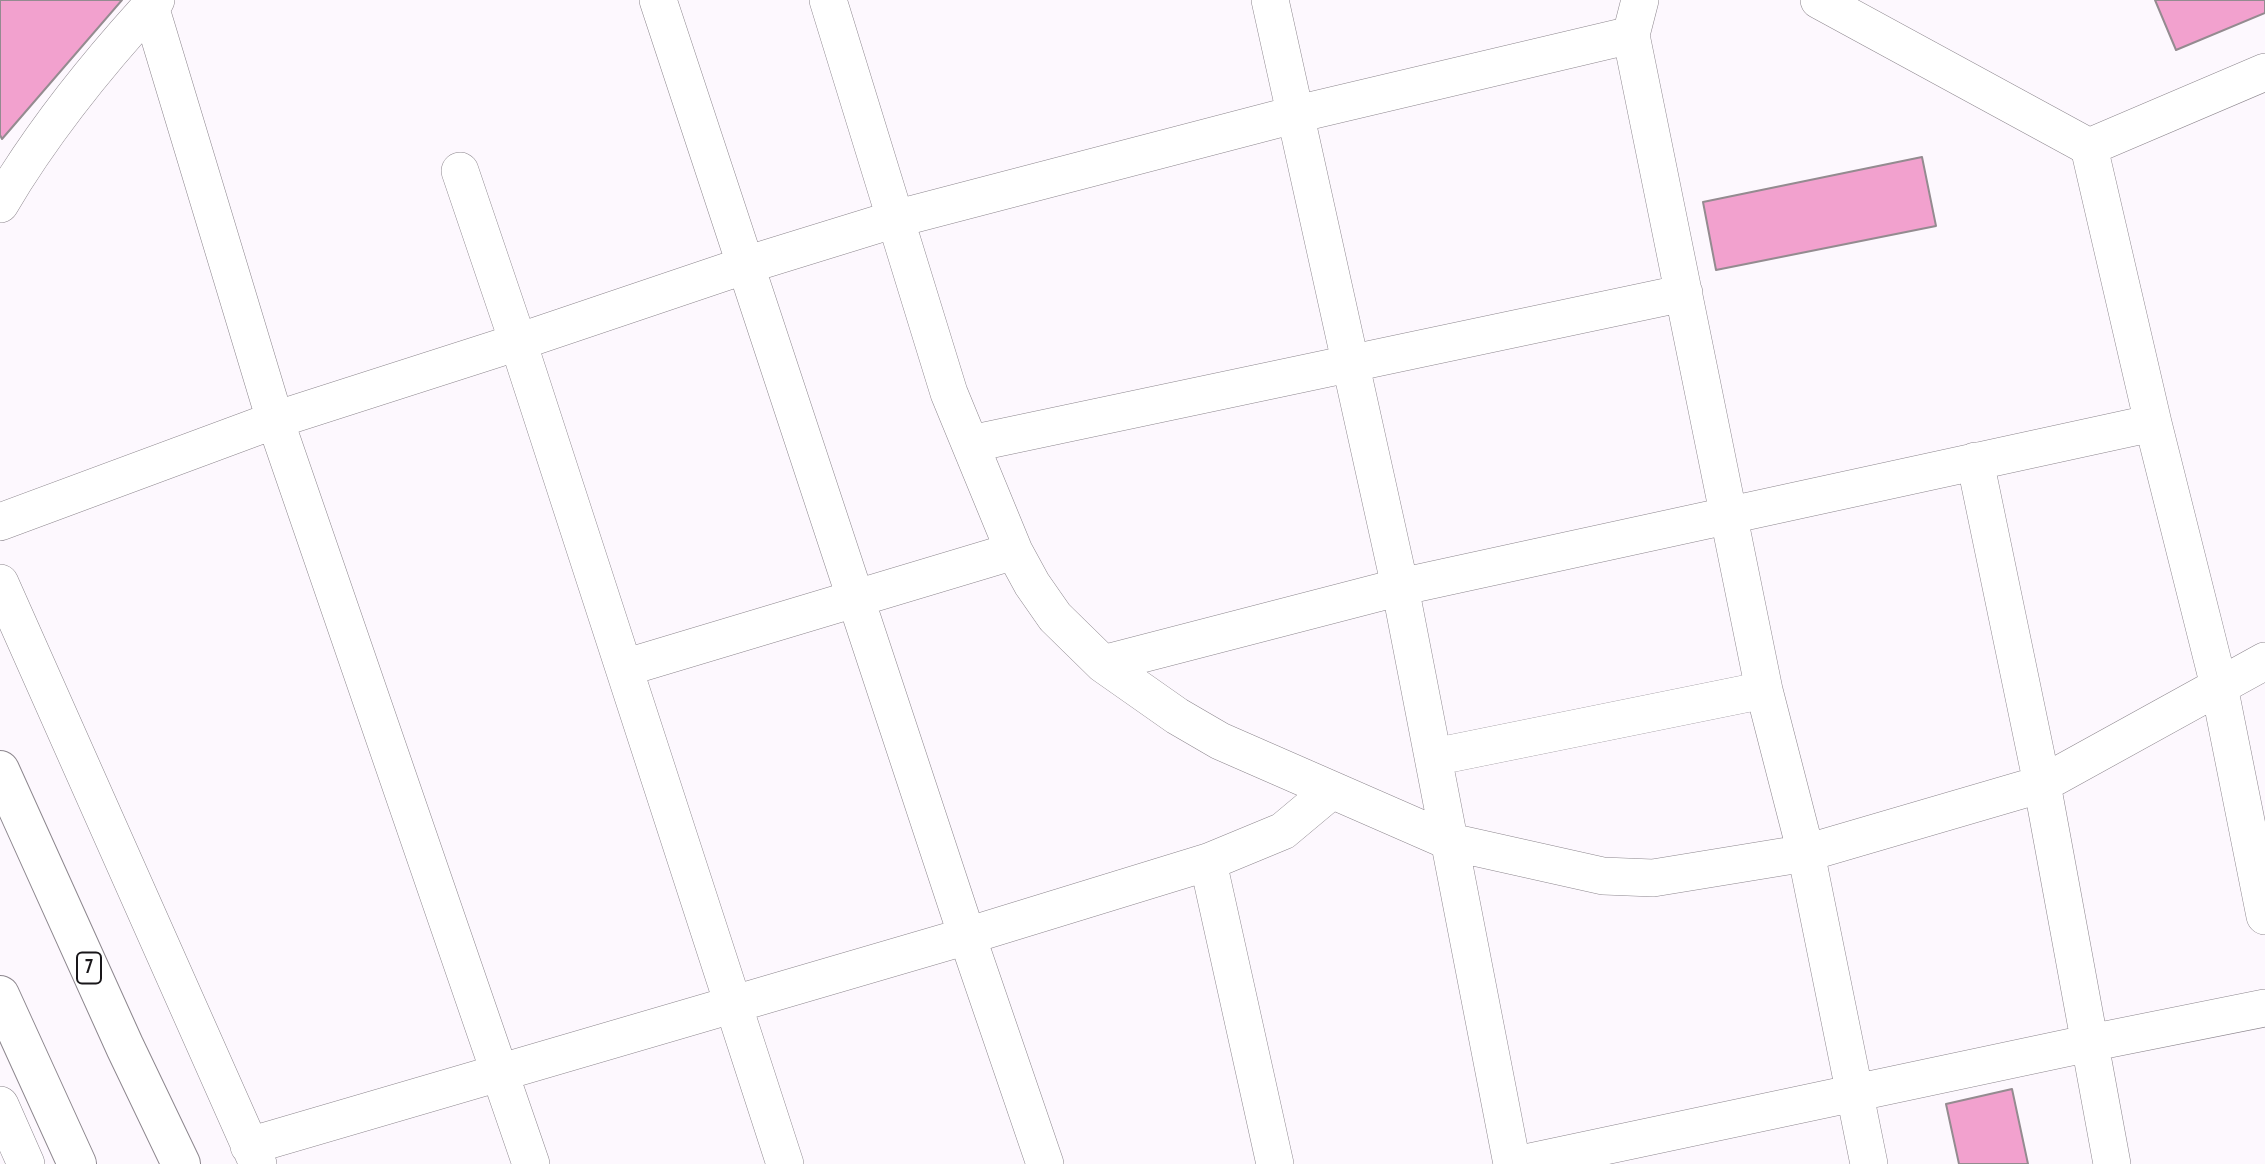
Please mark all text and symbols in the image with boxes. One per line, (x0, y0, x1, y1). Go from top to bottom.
road number: 7 (77, 952, 101, 984)

